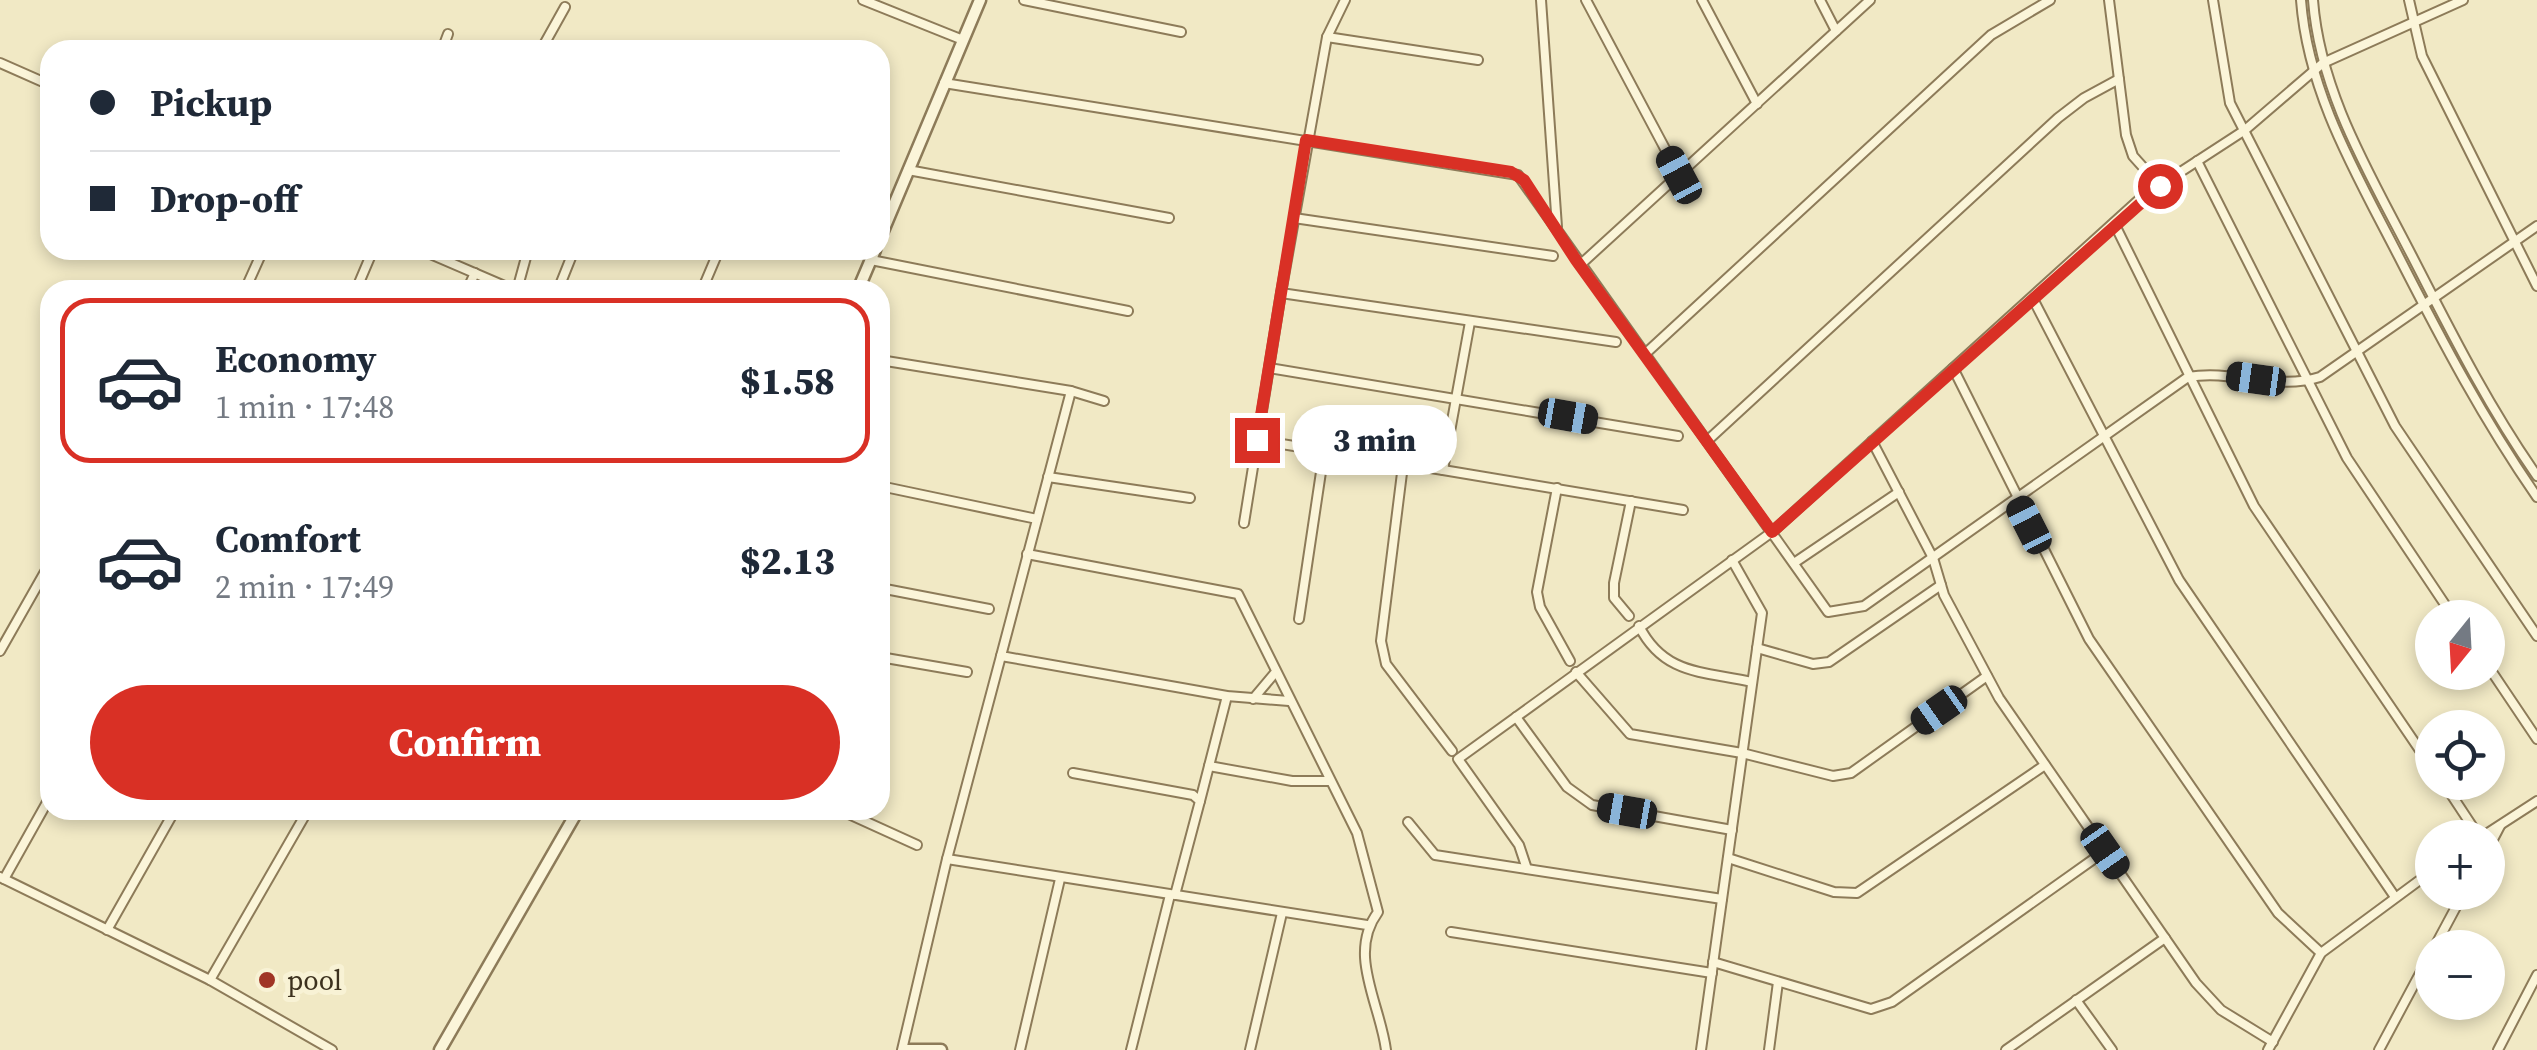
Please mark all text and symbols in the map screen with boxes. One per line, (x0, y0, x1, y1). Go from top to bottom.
text: Pickup (150, 77, 272, 129)
car (1652, 141, 1706, 209)
route start (2138, 164, 2183, 209)
text: Drop-off (150, 173, 299, 225)
text: Economy (215, 333, 377, 385)
icon: car (95, 336, 185, 426)
text: $1.58 (740, 355, 835, 407)
car (2224, 360, 2288, 398)
text: 1 min · 17:48 (215, 385, 394, 429)
car (1536, 396, 1600, 436)
callout: 3 min (1292, 405, 1457, 475)
route end (1235, 418, 1280, 463)
text: 3 min (1333, 418, 1416, 462)
car (2002, 491, 2056, 559)
text: Comfort (215, 513, 361, 565)
icon: car (95, 516, 185, 606)
text: $2.13 (740, 535, 835, 587)
text: 2 min · 17:49 (215, 565, 394, 609)
north arrow (2415, 600, 2505, 690)
map controls (2415, 600, 2505, 1020)
car (1906, 681, 1972, 739)
button: Confirm (90, 685, 840, 800)
button: locate (2415, 710, 2505, 800)
car (1595, 791, 1659, 831)
car (2076, 818, 2134, 884)
button: + (2415, 820, 2505, 910)
button: − (2415, 930, 2505, 1020)
place label: pool (287, 961, 342, 999)
marker: pool (256, 969, 278, 991)

